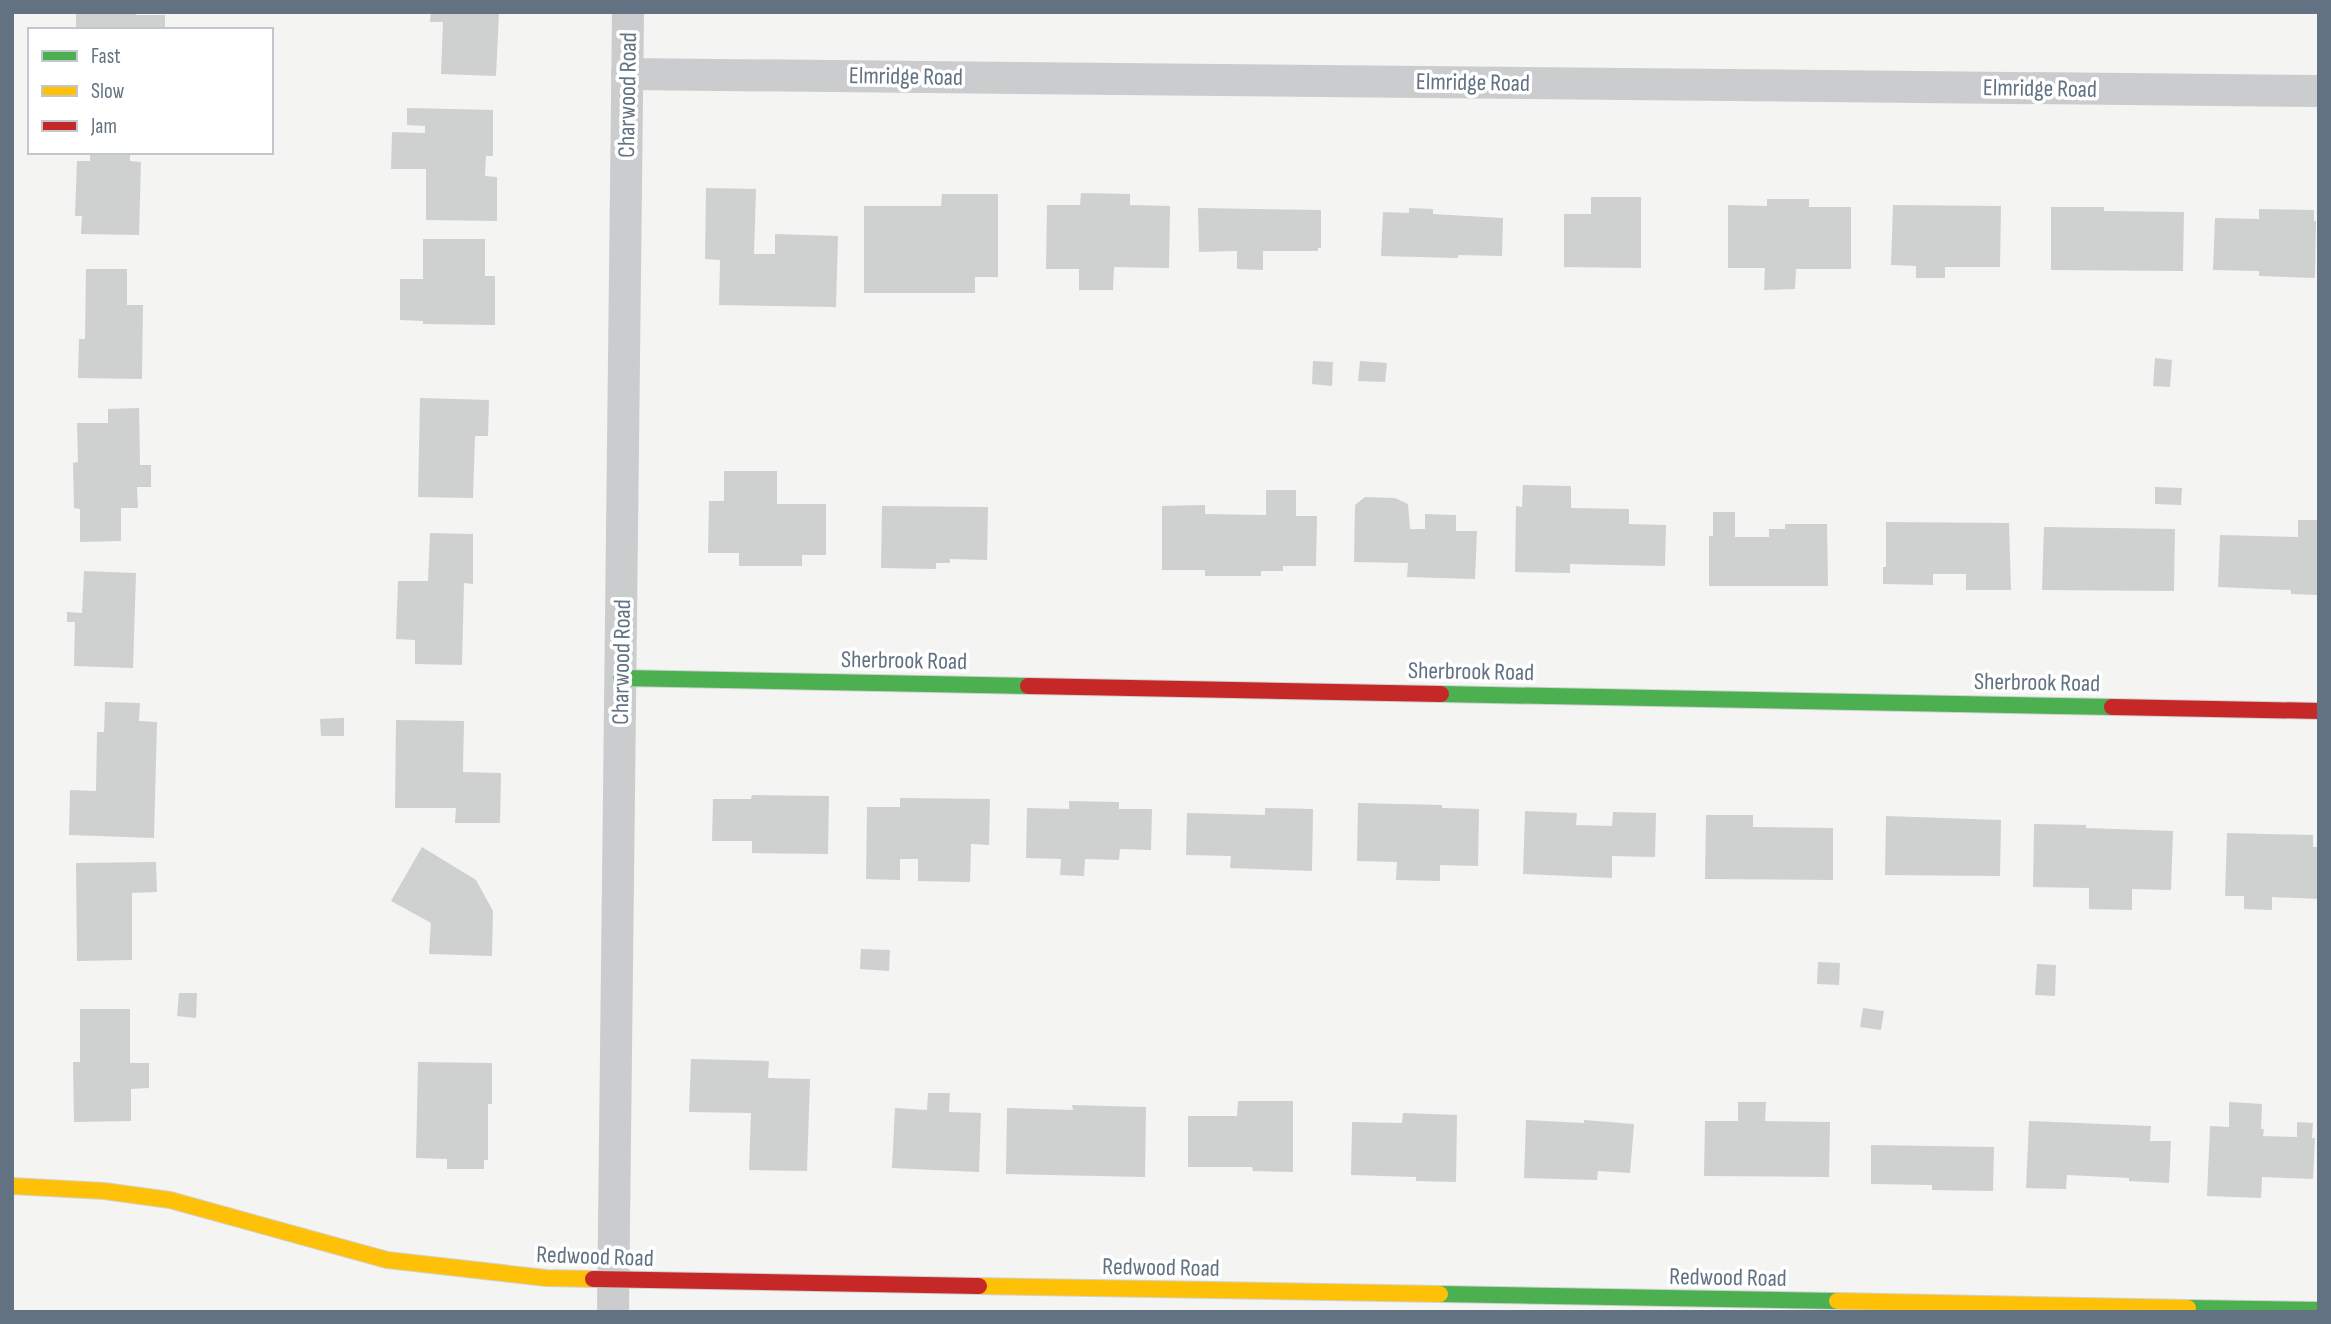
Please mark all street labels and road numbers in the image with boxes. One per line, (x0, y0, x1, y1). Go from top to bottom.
street label: Charwood Road (612, 32, 643, 158)
street label: Elmridge Road (849, 61, 963, 92)
street label: Elmridge Road (1416, 67, 1530, 98)
street label: Elmridge Road (1983, 73, 2097, 104)
street label: Charwood Road (606, 599, 637, 725)
street label: Sherbrook Road (841, 645, 967, 676)
street label: Sherbrook Road (1408, 656, 1534, 687)
street label: Sherbrook Road (1974, 667, 2100, 698)
street label: Redwood Road (536, 1240, 654, 1273)
street label: Redwood Road (1102, 1252, 1220, 1283)
street label: Redwood Road (1669, 1262, 1787, 1293)

